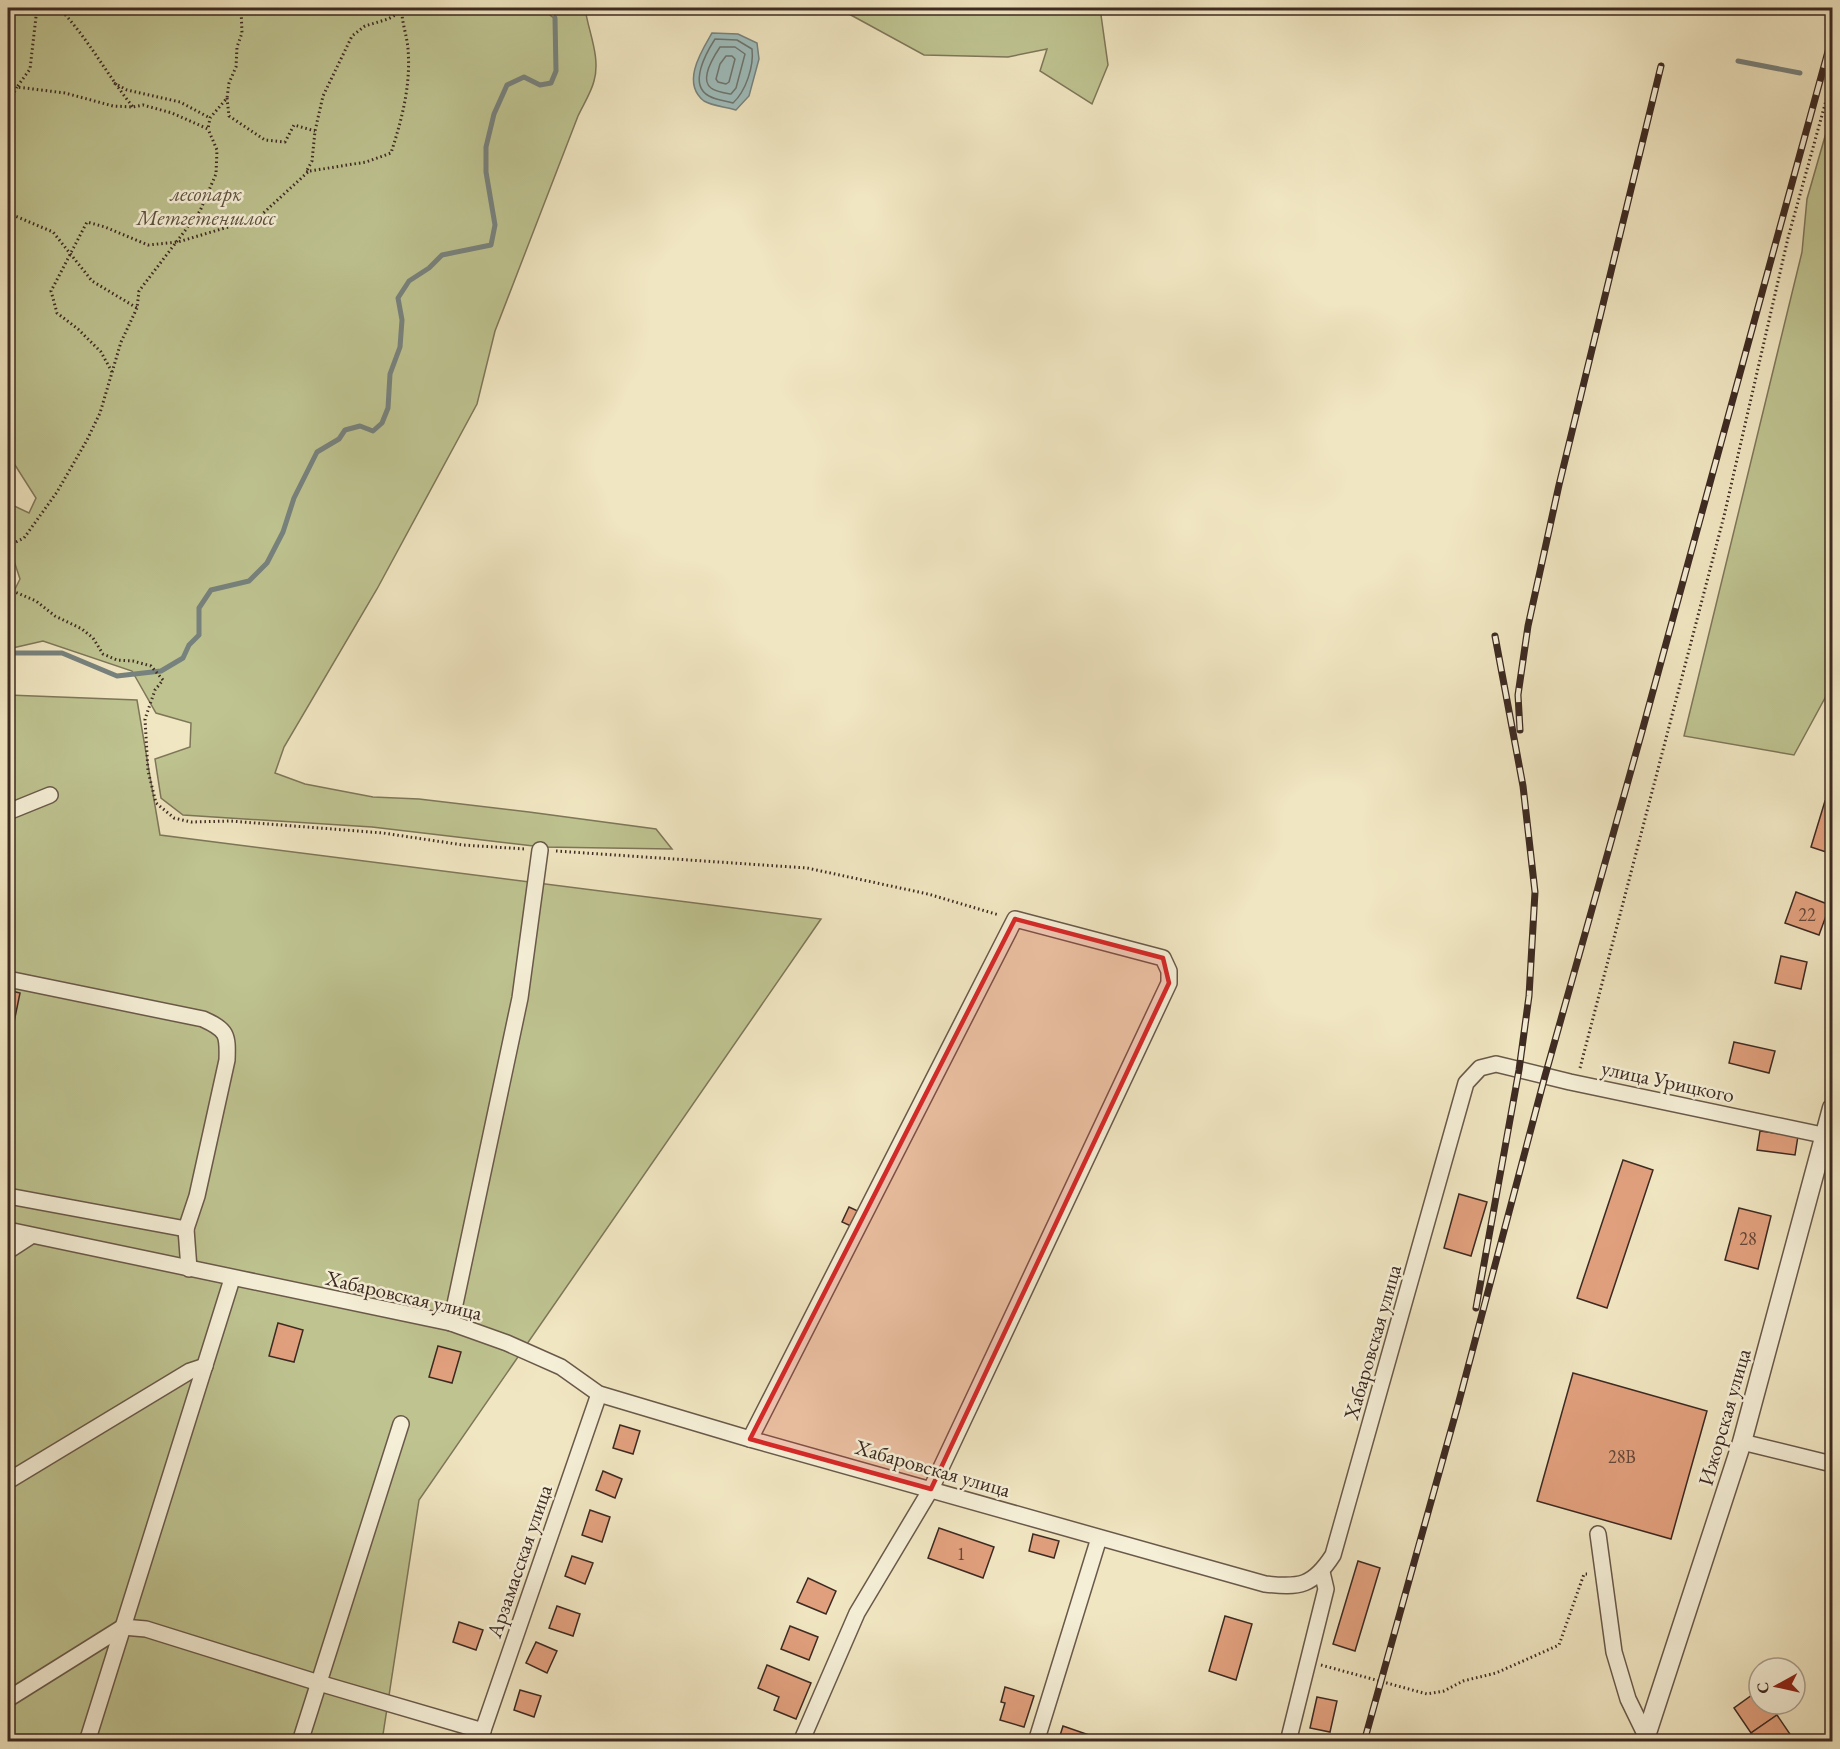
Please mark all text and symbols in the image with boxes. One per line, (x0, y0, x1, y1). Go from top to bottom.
park label: лесопарк Метгетеншлосс (135, 180, 276, 231)
house number: 22 (1798, 903, 1816, 926)
street label: улица Урицкого (1599, 1054, 1737, 1108)
house number: 28 (1739, 1227, 1757, 1250)
street label: Хабаровская улица (1337, 1261, 1407, 1424)
street label: Хабаровская улица (322, 1264, 486, 1326)
street label: Ижорская улица (1692, 1345, 1757, 1489)
street label: Хабаровская улица (851, 1433, 1014, 1503)
house number: 28В (1608, 1445, 1636, 1468)
street label: Арзамасская улица (480, 1480, 558, 1642)
house number: 1 (957, 1542, 965, 1565)
north arrow (1747, 1656, 1807, 1716)
text: С (1751, 1681, 1774, 1695)

